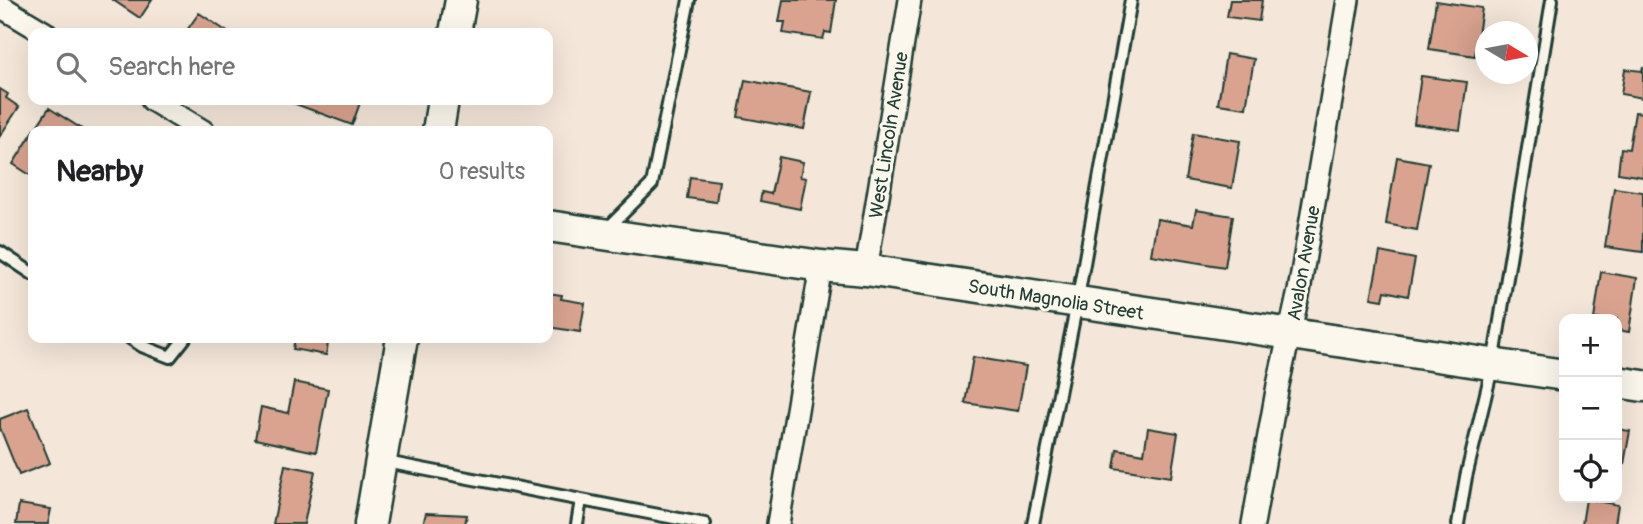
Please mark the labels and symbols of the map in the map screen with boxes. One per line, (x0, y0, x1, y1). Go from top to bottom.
north arrow (1475, 21, 1538, 84)
street label: West Lincoln Avenue (864, 50, 914, 220)
street label: Avalon Avenue (1282, 203, 1326, 323)
street label: South Magnolia Street (966, 274, 1146, 326)

